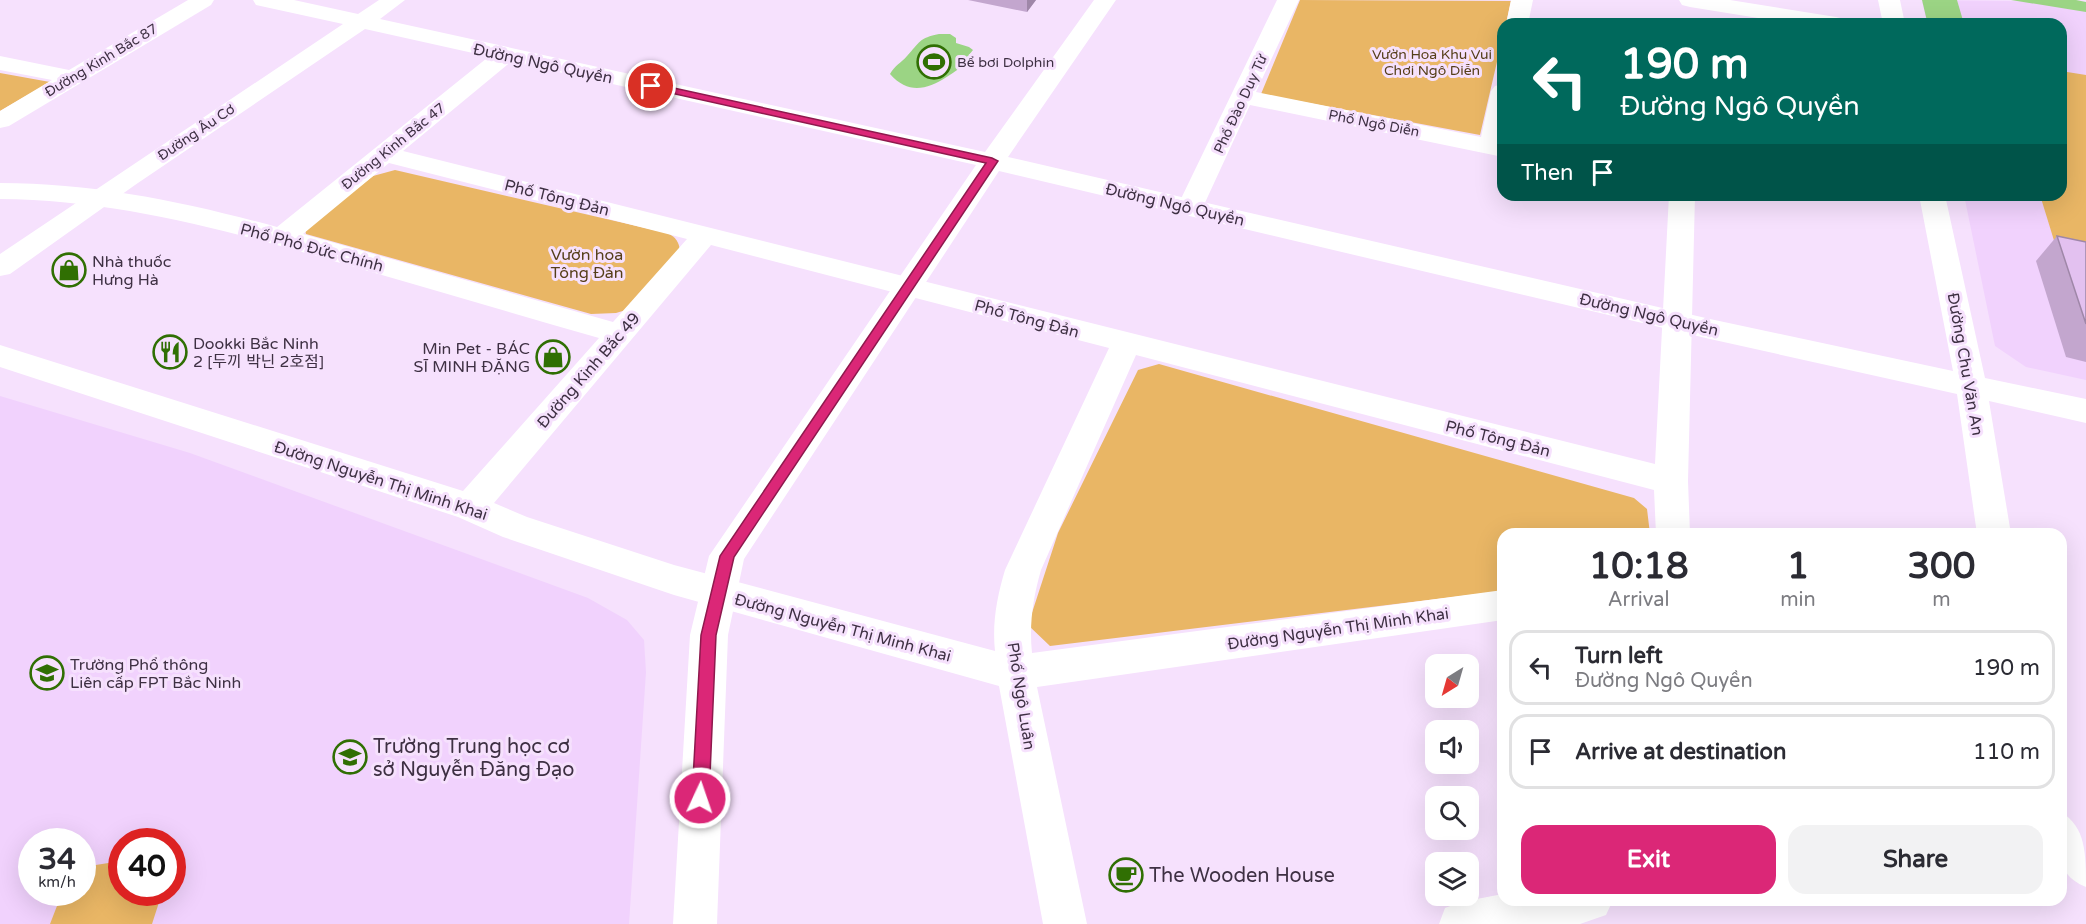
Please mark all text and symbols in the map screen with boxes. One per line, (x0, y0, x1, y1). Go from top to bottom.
street label: Đường Kinh Bắc 87 (42, 20, 161, 101)
street label: Đường Ngô Quyền (471, 39, 614, 89)
text: 190 m (1620, 39, 1749, 90)
icon: left (1521, 42, 1599, 120)
sports icon: Bể bơi Dolphin (916, 44, 952, 80)
park label: Vườn Hoa Khu Vui Chơi Ngô Diễn (1372, 46, 1492, 79)
street label: Phố Đào Duy Từ (1210, 51, 1271, 156)
place label: Bể bơi Dolphin (957, 54, 1054, 71)
pin (625, 60, 676, 111)
icon: arrive (634, 69, 667, 102)
text: Đường Ngô Quyền (1620, 90, 1860, 123)
street label: Đường Kinh Bắc 47 (338, 99, 449, 193)
street label: Đường Âu Cơ (155, 100, 238, 164)
street label: Phố Ngô Diễn (1327, 106, 1421, 141)
icon: arrive (1586, 156, 1619, 189)
text: Then (1521, 160, 1574, 186)
street label: Phố Tông Đản (502, 175, 611, 221)
street label: Đường Ngô Quyền (1103, 179, 1246, 231)
street label: Phố Phó Đức Chính (238, 219, 386, 277)
park label: Vườn hoa Tông Đản (550, 245, 624, 283)
shop icon: Nhà thuốc Hưng Hà (51, 252, 87, 288)
place label: Nhà thuốc Hưng Hà (92, 252, 171, 290)
street label: Đường Ngô Quyền (1577, 289, 1720, 341)
street label: Đường Chu Văn An (1943, 291, 1987, 437)
street label: Phố Tông Đản (972, 295, 1081, 343)
street label: Đường Kinh Bắc 49 (533, 309, 644, 433)
restaurant icon: Dookki Bắc Ninh 2 [두끼 박닌 2호점] (152, 334, 188, 370)
place label: Dookki Bắc Ninh 2 [두끼 박닌 2호점] (193, 334, 324, 372)
place label: Min Pet - BÁC SĨ MINH ĐẶNG (414, 339, 530, 377)
shop icon: Min Pet - BÁC SĨ MINH ĐẶNG (535, 339, 571, 375)
street label: Phố Tông Đản (1443, 416, 1552, 462)
street label: Đường Nguyễn Thị Minh Khai (271, 437, 490, 525)
text: 10:18 (1589, 545, 1689, 588)
text: 1 (1787, 545, 1809, 588)
text: 300 (1907, 545, 1975, 588)
text: Arrival (1608, 588, 1670, 612)
text: min (1780, 588, 1816, 612)
text: m (1932, 588, 1951, 612)
street label: Đường Nguyễn Thị Minh Khai (732, 589, 953, 667)
street label: Đường Nguyễn Thị Minh Khai (1226, 604, 1450, 654)
street label: Phố Ngô Luân (1003, 641, 1039, 751)
text: Turn left (1575, 643, 1663, 669)
icon: left (1524, 651, 1557, 684)
north arrow (1425, 654, 1479, 708)
map controls (1425, 654, 1479, 906)
school or university icon: Trường Phổ thông Liên cấp FPT Bắc Ninh (29, 655, 65, 691)
place label: Trường Phổ thông Liên cấp FPT Bắc Ninh (70, 655, 241, 693)
text: 190 m (1973, 655, 2040, 681)
text: Đường Ngô Quyền (1575, 669, 1753, 693)
button: sound (1425, 720, 1479, 774)
place label: Trường Trung học cơ sở Nguyễn Đăng Đạo (373, 735, 574, 782)
icon: arrive (1524, 735, 1557, 768)
school or university icon: Trường Trung học cơ sở Nguyễn Đăng Đạo (332, 739, 368, 775)
text: Arrive at destination (1575, 739, 1786, 765)
text: 110 m (1973, 739, 2040, 765)
position arrow (668, 766, 732, 830)
button: search (1425, 786, 1479, 840)
button: Exit (1521, 825, 1776, 894)
button: Share (1788, 825, 2043, 894)
speed limit sign: 40 (108, 828, 186, 906)
text: 34 (38, 841, 76, 878)
button: layers (1425, 852, 1479, 906)
cafe icon: The Wooden House (1108, 857, 1144, 893)
place label: The Wooden House (1149, 864, 1335, 888)
text: km/h (38, 873, 76, 891)

